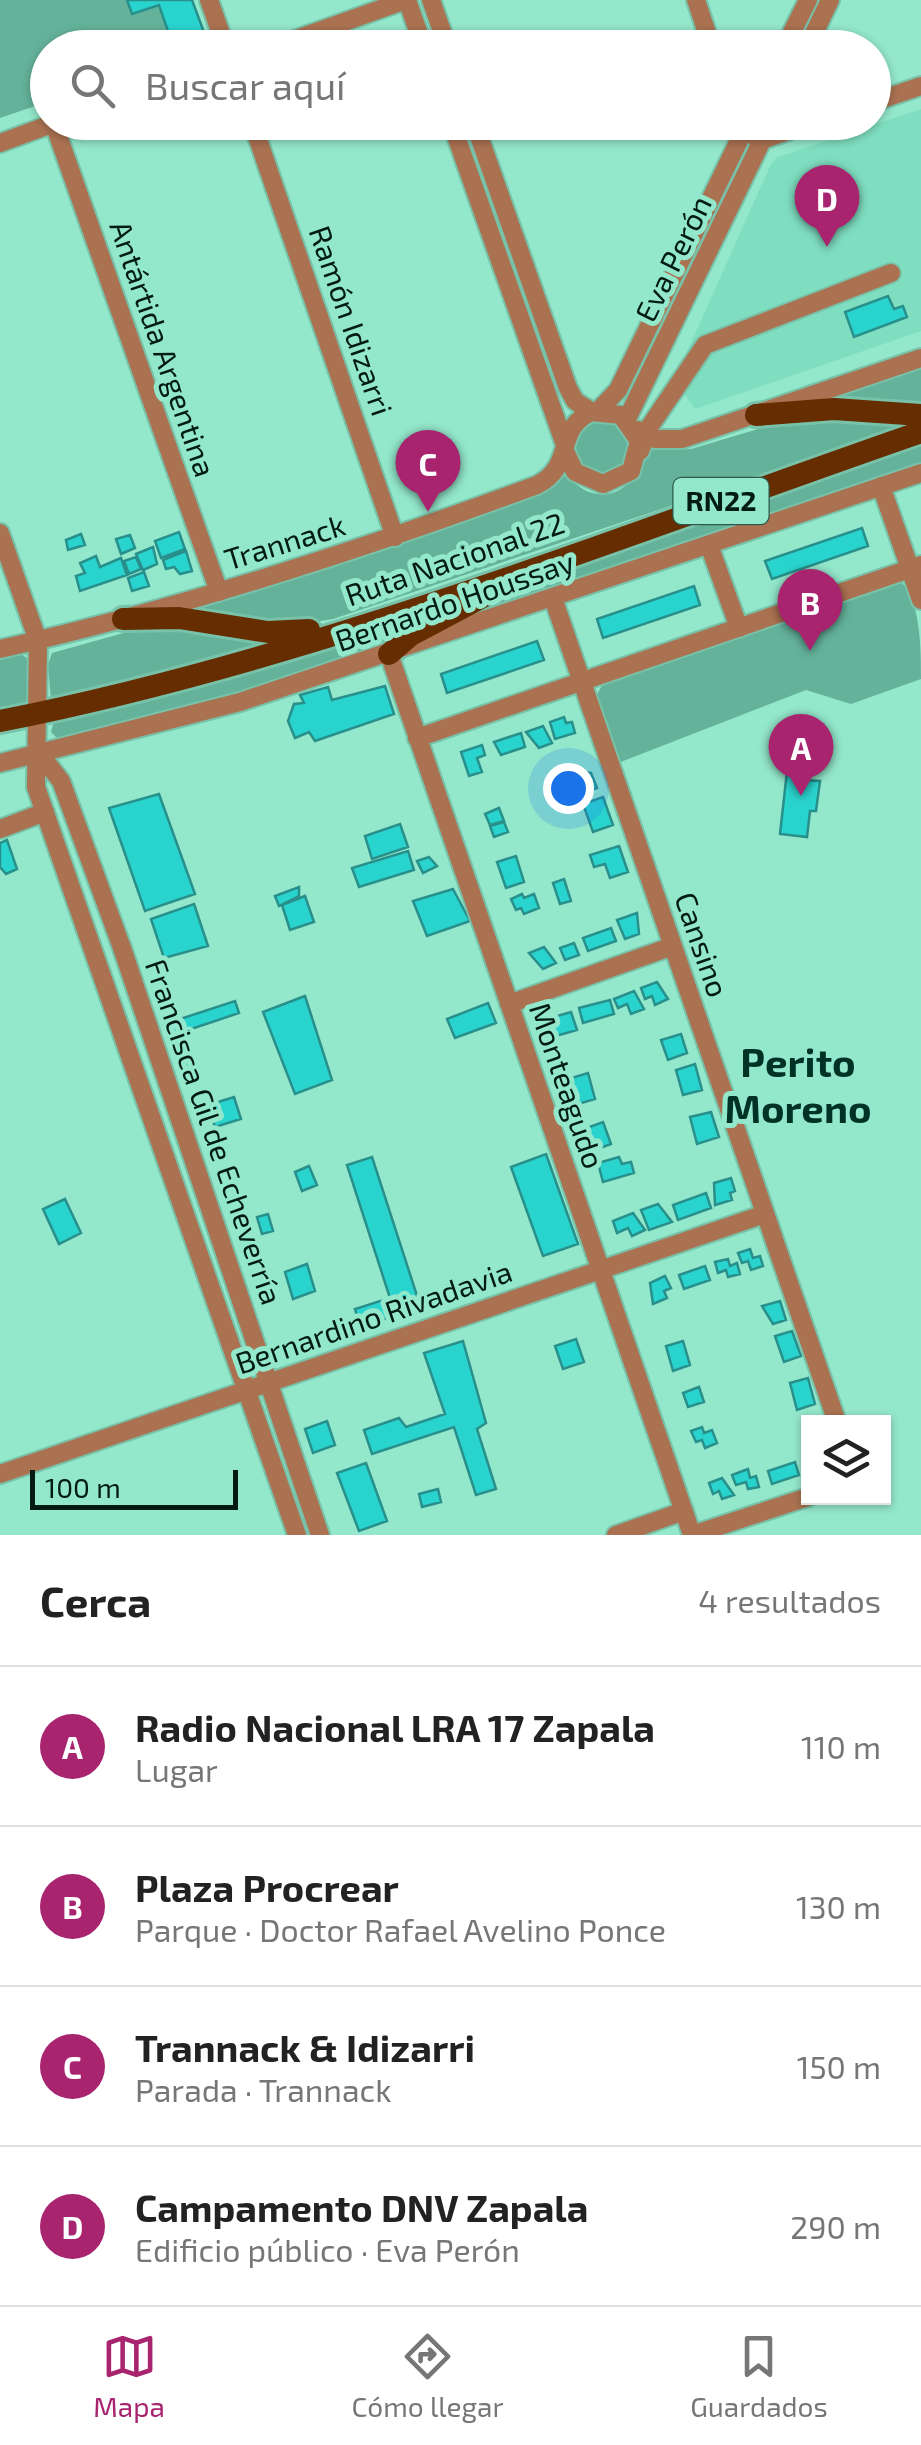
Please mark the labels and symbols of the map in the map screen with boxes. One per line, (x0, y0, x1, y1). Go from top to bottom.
pin: D (794, 164, 860, 247)
street label: Eva Perón (626, 189, 718, 327)
street label: Antártida Argentina (103, 216, 225, 481)
street label: Ramón Idizarri (303, 221, 401, 420)
pin: C (396, 430, 460, 512)
road number: RN22 (674, 478, 768, 524)
street label: Ruta Nacional 22 (340, 504, 569, 612)
street label: Trannack (220, 506, 349, 576)
street label: Bernardo Houssay (330, 542, 579, 658)
pin: B (778, 568, 842, 651)
pin: A (768, 714, 834, 796)
your location (543, 763, 594, 814)
street label: Cansino (668, 887, 738, 1001)
street label: Francisca Gil de Echeverría (139, 954, 291, 1309)
street label: Monteagudo (523, 998, 613, 1173)
district label: Perito Moreno (724, 1037, 872, 1131)
street label: Bernardino Rivadavia (230, 1252, 516, 1380)
scale bar (30, 1465, 238, 1510)

